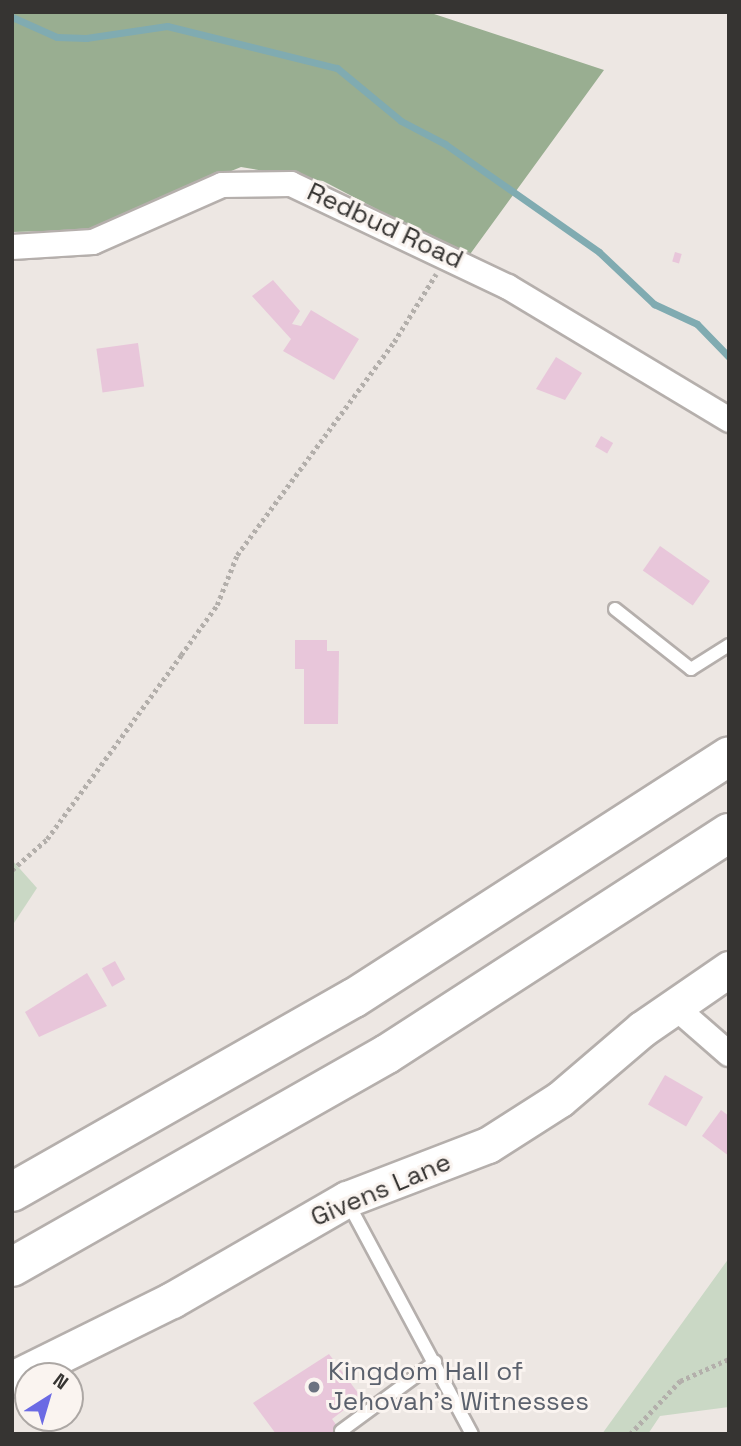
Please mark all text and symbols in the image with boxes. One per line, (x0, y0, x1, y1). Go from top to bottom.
street label: Redbud Road (302, 176, 468, 276)
street label: Givens Lane (306, 1146, 456, 1234)
place label: Kingdom Hall of Jehovah's Witnesses (328, 1356, 589, 1418)
north arrow (14, 1362, 84, 1432)
text: N (48, 1368, 73, 1395)
marker: Kingdom Hall of Jehovah's Witnesses (306, 1379, 322, 1395)

